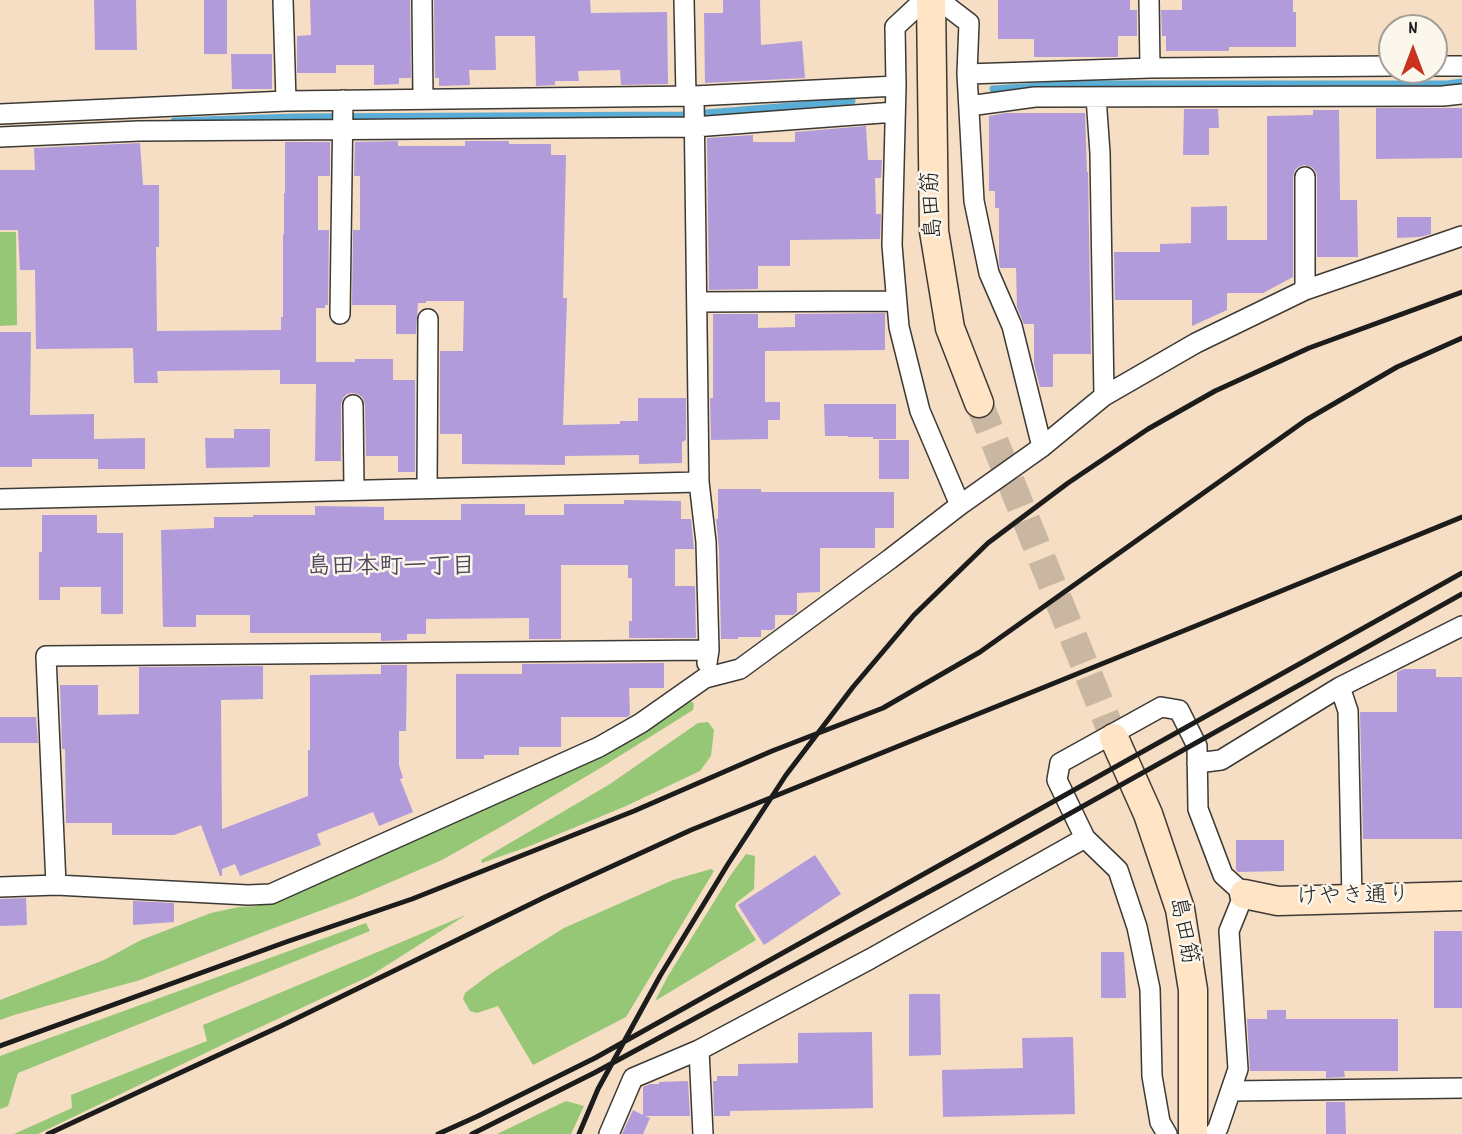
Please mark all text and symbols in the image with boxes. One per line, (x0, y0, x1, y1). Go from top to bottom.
north arrow (1378, 14, 1448, 84)
text: N (1408, 16, 1418, 43)
street label: 島田筋 (919, 170, 951, 240)
district label: 島田本町一丁目 (307, 556, 475, 584)
street label: けやき通り (1295, 884, 1411, 914)
street label: 島田筋 (1161, 895, 1201, 967)

